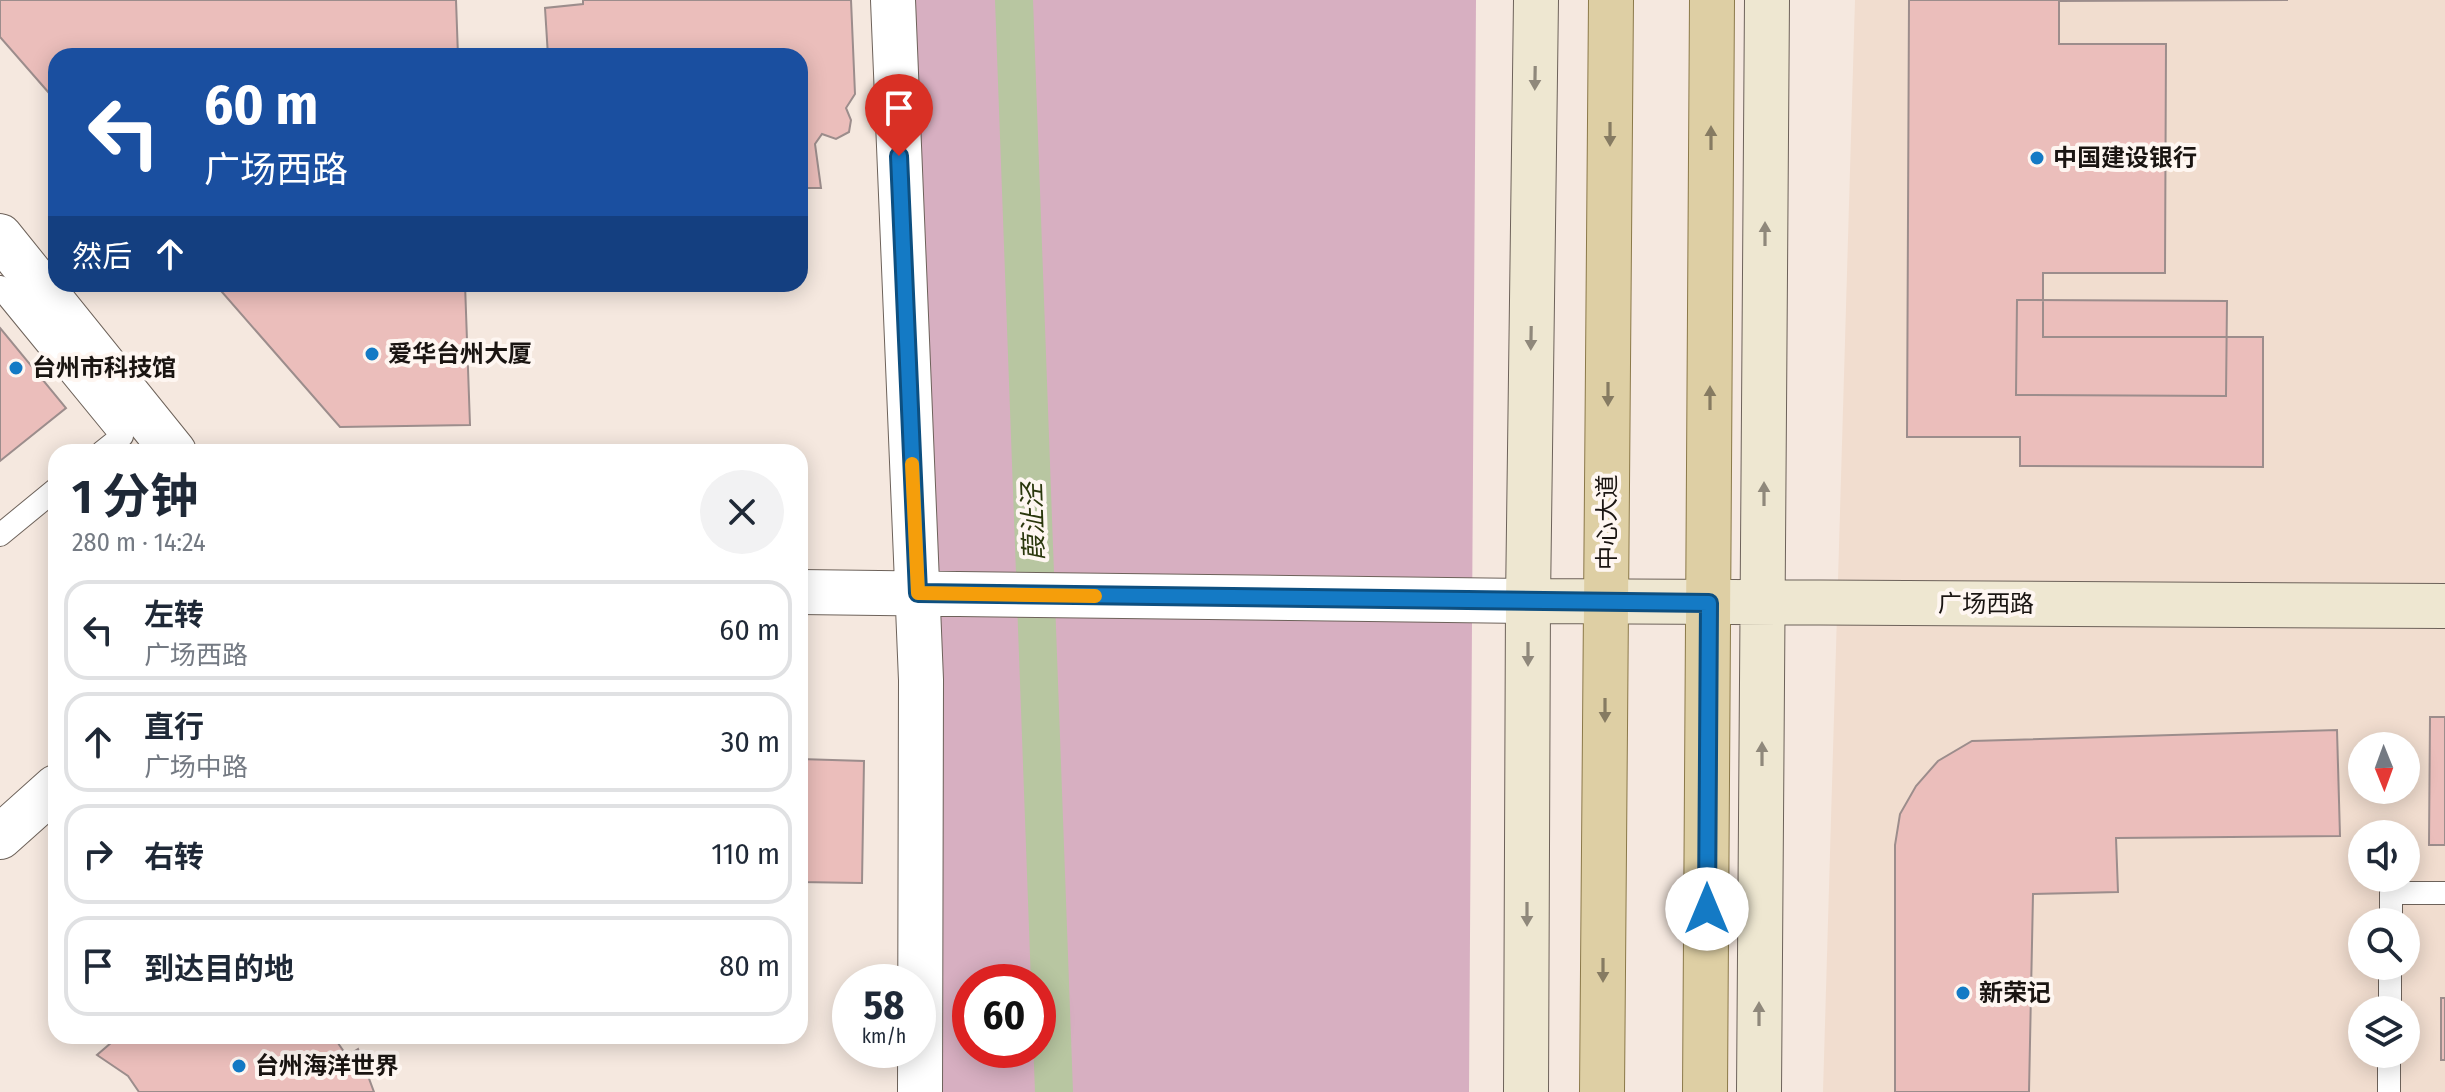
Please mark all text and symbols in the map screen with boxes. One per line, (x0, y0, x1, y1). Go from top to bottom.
one-way arrow (1529, 66, 1541, 91)
text: 60 m (204, 72, 318, 139)
pin (865, 74, 933, 156)
icon: left (72, 80, 176, 184)
icon: arrive (877, 86, 921, 130)
one-way arrow (1604, 122, 1616, 147)
one-way arrow (1705, 125, 1717, 150)
place label: 中国建设银行 (2053, 144, 2197, 172)
text: 广场西路 (204, 148, 348, 192)
marker: 中国建设银行 (2028, 149, 2046, 167)
one-way arrow (1759, 221, 1771, 246)
icon: ahead (148, 232, 192, 276)
text: 然后 (72, 239, 132, 275)
one-way arrow (1525, 326, 1538, 351)
place label: 爱华台州大厦 (388, 340, 532, 368)
marker: 爱华台州大厦 (363, 345, 381, 363)
place label: 台州市科技馆 (32, 354, 176, 382)
marker: 台州市科技馆 (7, 359, 25, 377)
one-way arrow (1602, 382, 1614, 407)
one-way arrow (1704, 385, 1716, 410)
text: 1 分钟 (72, 468, 198, 526)
button: close (700, 470, 784, 554)
street label: 中心大道 (1593, 474, 1621, 570)
water label: 葭沚泾 (1017, 479, 1050, 562)
one-way arrow (1757, 481, 1770, 506)
text: 280 m · 14:24 (72, 527, 206, 558)
street label: 广场西路 (1938, 590, 2034, 618)
text: 左转 (144, 597, 204, 633)
icon: left (76, 608, 120, 652)
text: 60 m (719, 612, 780, 648)
text: 广场西路 (144, 640, 248, 671)
one-way arrow (1522, 642, 1534, 667)
one-way arrow (1599, 698, 1612, 723)
text: 直行 (144, 709, 204, 745)
icon: ahead (76, 720, 120, 764)
text: 30 m (721, 724, 780, 760)
north arrow (2348, 732, 2420, 804)
map controls (2348, 732, 2420, 1068)
one-way arrow (1755, 741, 1768, 766)
text: 广场中路 (144, 752, 248, 783)
button: sound (2348, 820, 2420, 892)
icon: right (76, 832, 120, 876)
text: 110 m (711, 836, 780, 872)
text: 右转 (144, 839, 204, 875)
position arrow (1665, 867, 1749, 951)
one-way arrow (1521, 902, 1533, 927)
button: search (2348, 908, 2420, 980)
icon: arrive (76, 944, 120, 988)
text: 80 m (719, 948, 780, 984)
text: 到达目的地 (144, 951, 294, 987)
one-way arrow (1597, 958, 1609, 983)
speed limit sign: 60 (952, 964, 1056, 1068)
place label: 新荣记 (1979, 979, 2051, 1007)
text: 58 (864, 982, 904, 1030)
marker: 新荣记 (1954, 984, 1972, 1002)
button: layers (2348, 996, 2420, 1068)
one-way arrow (1753, 1001, 1766, 1026)
text: km/h (862, 1024, 906, 1048)
place label: 台州海洋世界 (255, 1052, 399, 1080)
marker: 台州海洋世界 (230, 1057, 248, 1075)

